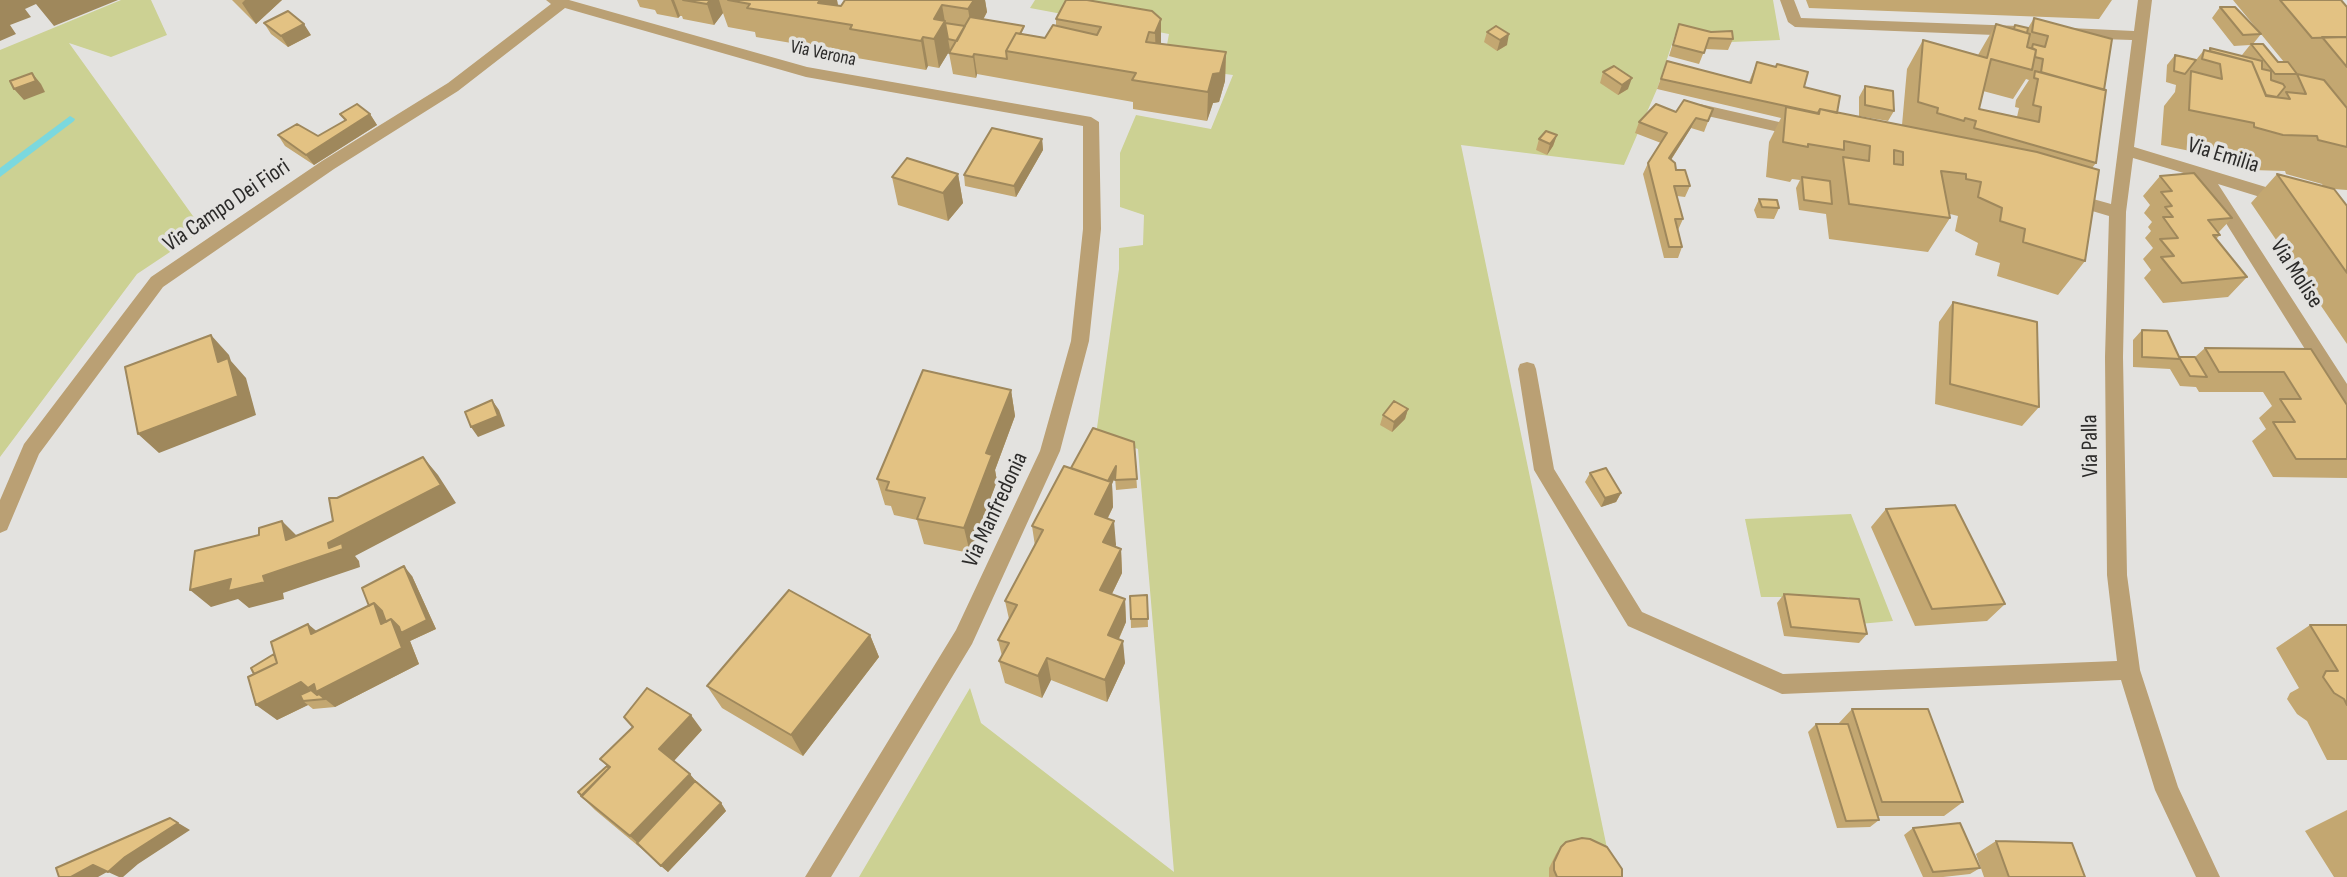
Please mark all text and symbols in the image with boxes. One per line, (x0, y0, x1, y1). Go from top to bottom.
street label: Via Verona (788, 36, 858, 72)
street label: Via Emilia (2184, 132, 2262, 180)
street label: Via Campo Dei Fiori (159, 154, 295, 258)
street label: Via Molise (2263, 234, 2329, 314)
street label: Via Palla (2077, 414, 2105, 478)
street label: Via Manfredonia (957, 448, 1035, 572)

